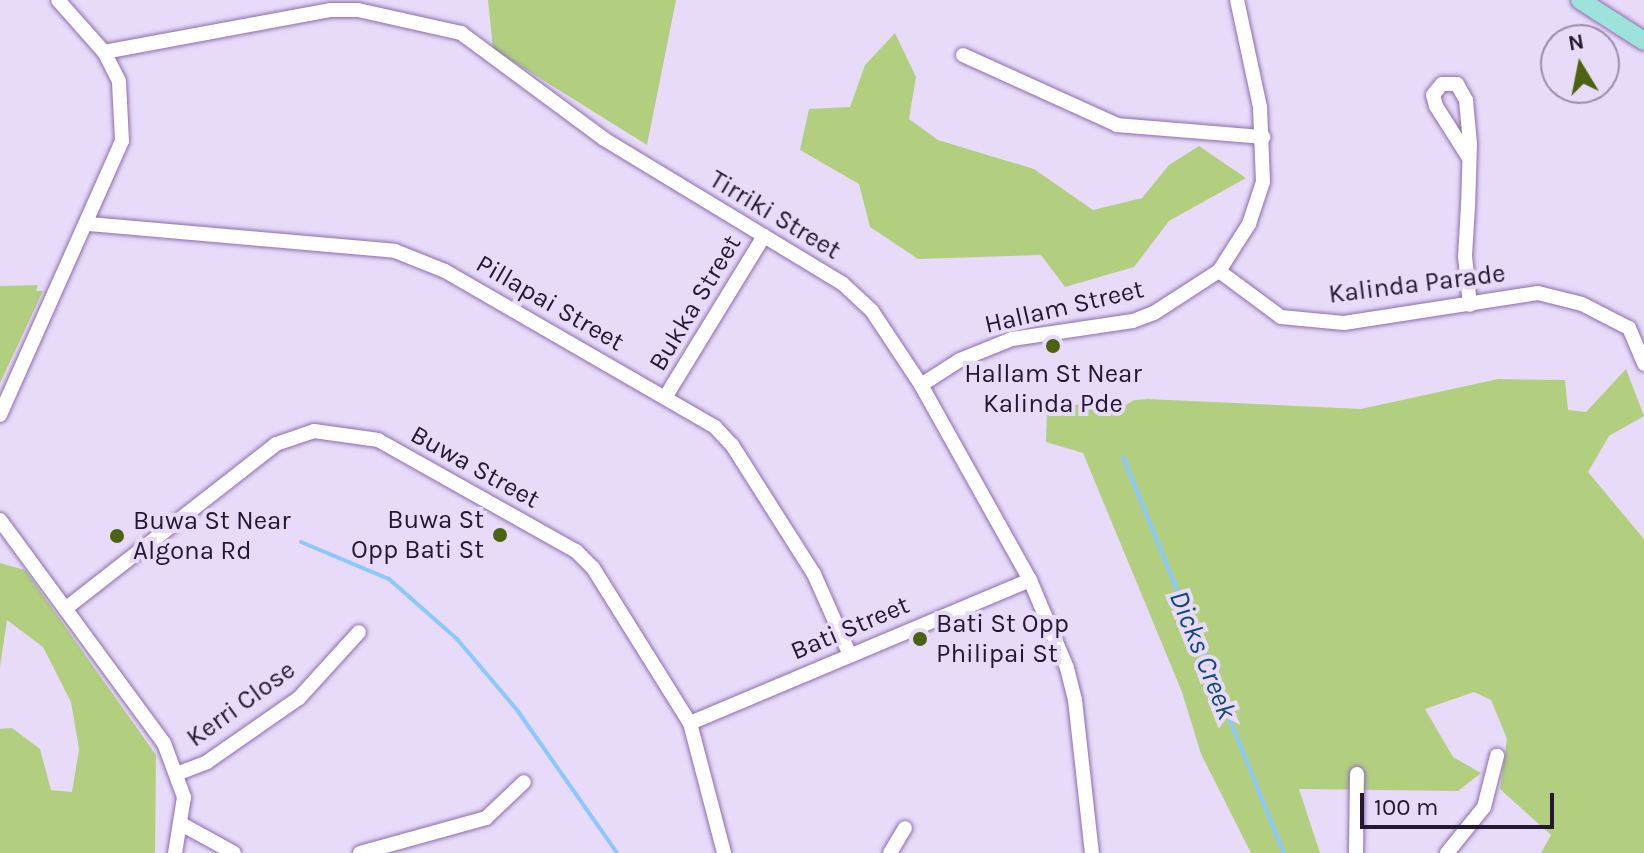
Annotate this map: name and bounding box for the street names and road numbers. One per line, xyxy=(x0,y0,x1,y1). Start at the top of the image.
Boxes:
street label: Tirriki Street xyxy=(704,164,846,266)
street label: Bukka Street xyxy=(642,229,748,377)
street label: Pillapai Street xyxy=(470,248,630,358)
street label: Kalinda Parade xyxy=(1327,258,1507,310)
street label: Hallam Street xyxy=(981,274,1147,340)
street label: Buwa Street xyxy=(405,419,545,515)
street label: Bati Street xyxy=(786,589,914,667)
street label: Kerri Close xyxy=(181,654,301,754)

